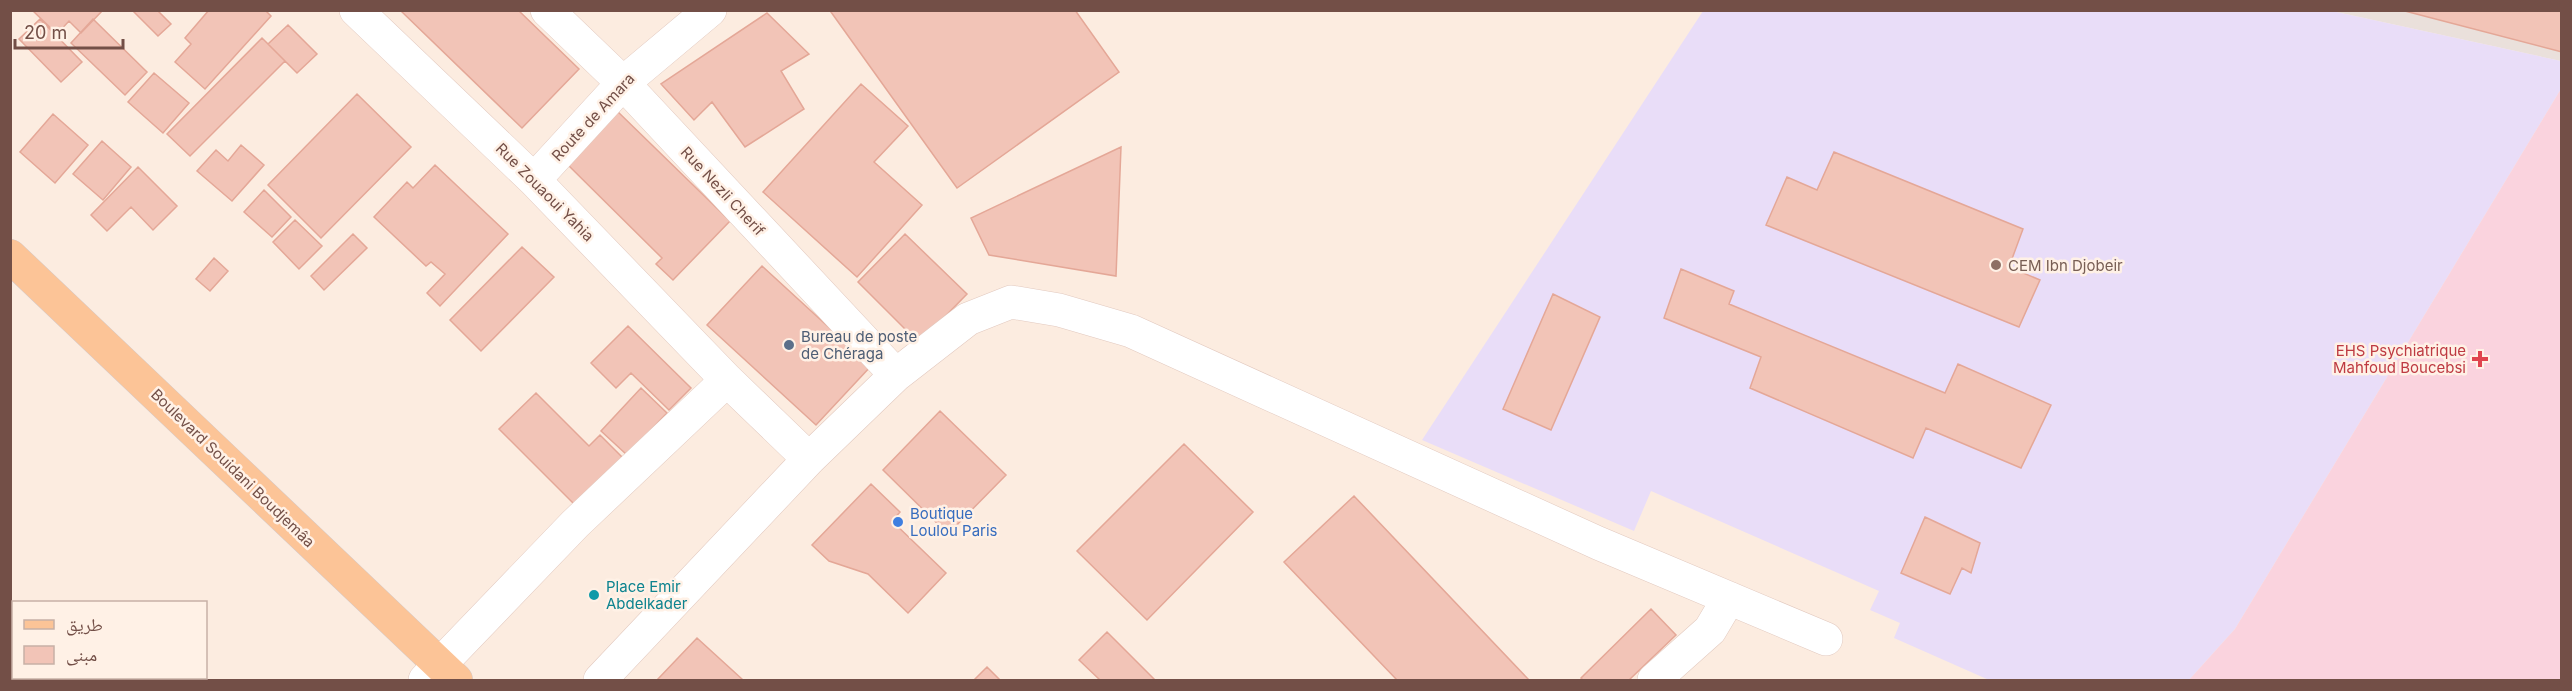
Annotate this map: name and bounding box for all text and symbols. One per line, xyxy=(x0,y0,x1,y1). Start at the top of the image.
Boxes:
scale bar xyxy=(15,12,123,50)
text: 20 m xyxy=(24,22,67,43)
street label: Route de Amara xyxy=(547,69,639,165)
street label: Rue Zouaoui Yahia xyxy=(492,139,598,245)
street label: Rue Nezli Cherif xyxy=(677,143,769,240)
place label: CEM Ibn Djobeir xyxy=(2008,256,2123,275)
marker: CEM Ibn Djobeir xyxy=(1989,258,2003,272)
place label: Bureau de poste de Chéraga xyxy=(801,327,917,363)
marker: Bureau de poste de Chéraga xyxy=(782,338,796,352)
place label: EHS Psychiatrique Mahfoud Boucebsi xyxy=(2333,341,2466,377)
marker: EHS Psychiatrique Mahfoud Boucebsi xyxy=(2471,350,2489,368)
street label: Boulevard Souidani Boudjemâa xyxy=(147,385,319,551)
place label: Boutique Loulou Paris xyxy=(910,504,998,540)
marker: Boutique Loulou Paris xyxy=(891,515,905,529)
place label: Place Emir Abdelkader xyxy=(606,577,688,613)
marker: Place Emir Abdelkader xyxy=(587,588,601,602)
legend xyxy=(12,601,207,679)
text: طريق xyxy=(66,614,103,636)
text: مبنى xyxy=(66,644,97,666)

